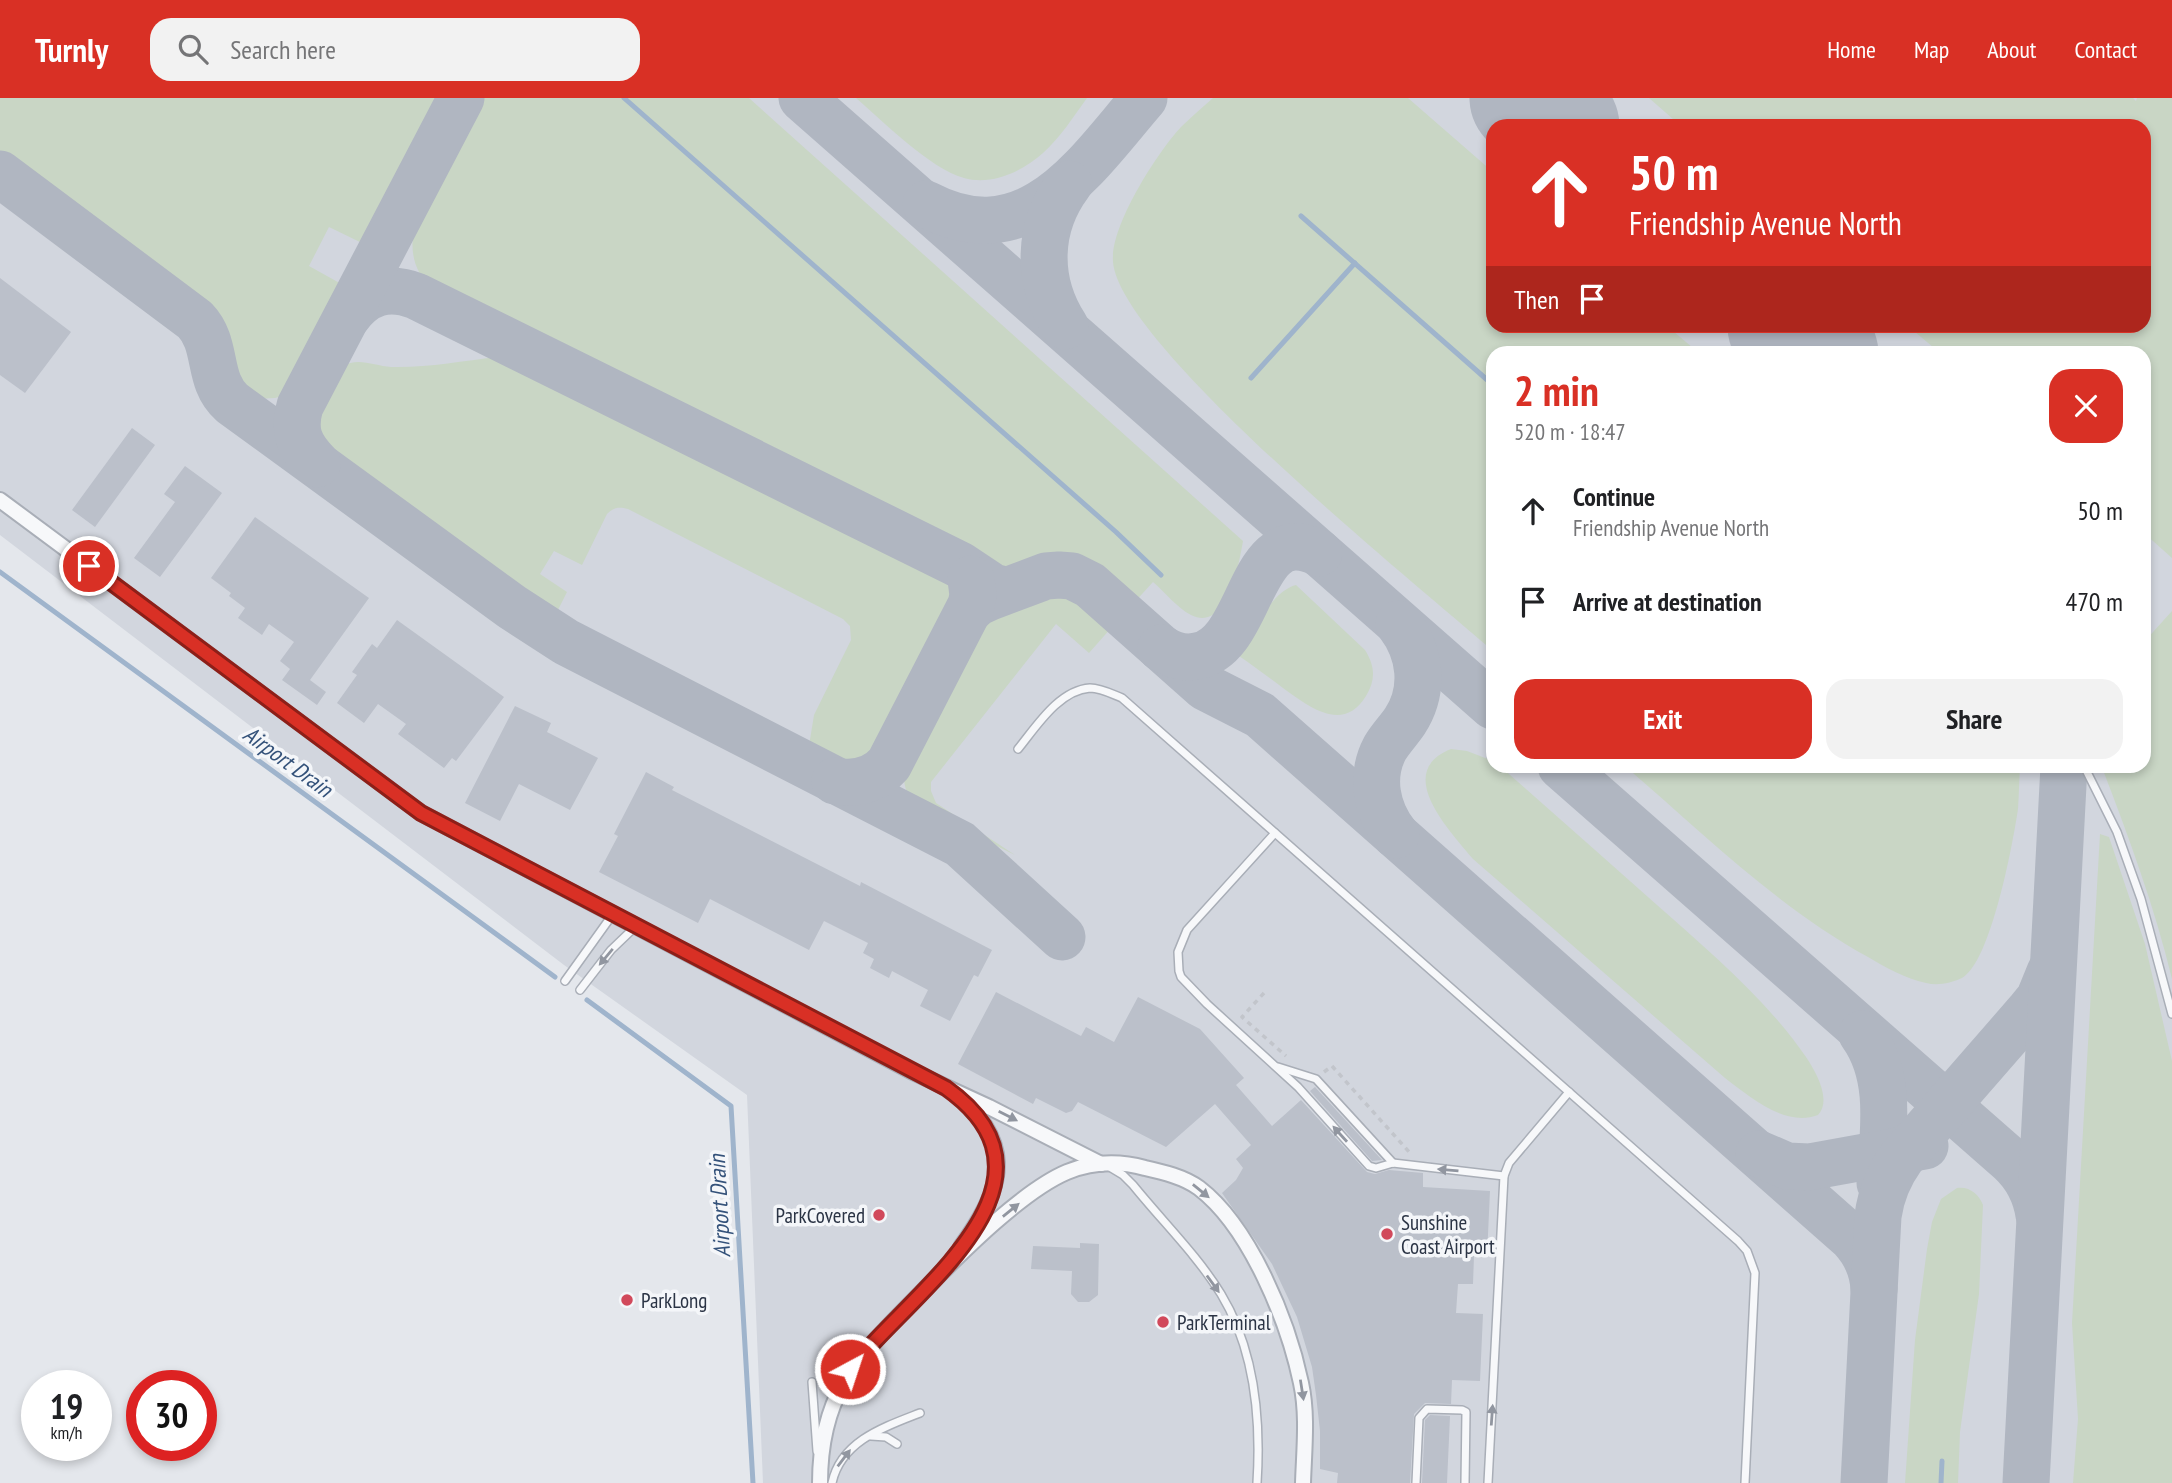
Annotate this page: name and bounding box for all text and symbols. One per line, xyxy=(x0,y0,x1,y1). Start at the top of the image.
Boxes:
search box xyxy=(150,18,640,81)
text: Turnly xyxy=(35,28,108,71)
icon: search xyxy=(174,30,212,68)
text: Search here xyxy=(230,33,336,66)
text: Home xyxy=(1827,34,1876,65)
text: Map xyxy=(1914,34,1949,65)
text: About xyxy=(1987,34,2036,65)
text: Contact xyxy=(2074,34,2137,65)
text: 50 m xyxy=(1629,140,1718,204)
icon: ahead xyxy=(1514,147,1605,238)
text: Friendship Avenue North xyxy=(1629,202,1902,244)
icon: arrive xyxy=(1573,280,1611,318)
text: Then xyxy=(1514,283,1559,316)
text: 2 min xyxy=(1514,363,1599,418)
button: close xyxy=(2049,369,2123,443)
text: 520 m · 18:47 xyxy=(1514,417,1626,446)
text: Continue xyxy=(1573,480,1655,513)
icon: ahead xyxy=(1514,492,1552,530)
text: 50 m xyxy=(2077,494,2123,527)
text: Friendship Avenue North xyxy=(1573,513,1769,542)
pin xyxy=(59,536,119,596)
icon: arrive xyxy=(70,547,108,585)
icon: arrive xyxy=(1514,583,1552,621)
text: Arrive at destination xyxy=(1573,585,1762,618)
text: 470 m xyxy=(2065,585,2123,618)
button: Exit xyxy=(1514,679,1812,759)
button: Share xyxy=(1826,679,2123,759)
water label: Airport Drain xyxy=(238,719,340,804)
one-way arrow xyxy=(599,947,614,965)
one-way arrow xyxy=(998,1111,1018,1122)
one-way arrow xyxy=(1332,1125,1348,1143)
water label: Airport Drain xyxy=(702,1152,736,1258)
one-way arrow xyxy=(1437,1164,1459,1175)
one-way arrow xyxy=(1192,1183,1209,1198)
place label: ParkCovered xyxy=(776,1202,865,1229)
one-way arrow xyxy=(1001,1203,1019,1218)
marker: ParkCovered xyxy=(871,1207,887,1223)
place label: Sunshine Coast Airport xyxy=(1401,1209,1495,1260)
marker: Sunshine Coast Airport xyxy=(1379,1226,1395,1242)
one-way arrow xyxy=(1206,1275,1220,1293)
place label: ParkLong xyxy=(641,1287,707,1314)
marker: ParkLong xyxy=(619,1292,635,1308)
place label: ParkTerminal xyxy=(1177,1309,1271,1336)
marker: ParkTerminal xyxy=(1155,1314,1171,1330)
position arrow xyxy=(813,1332,887,1406)
speed limit sign: 30 xyxy=(126,1370,217,1461)
one-way arrow xyxy=(1297,1379,1308,1401)
text: 19 xyxy=(50,1383,83,1429)
one-way arrow xyxy=(1487,1404,1498,1426)
text: km/h xyxy=(51,1421,82,1444)
one-way arrow xyxy=(837,1449,851,1467)

